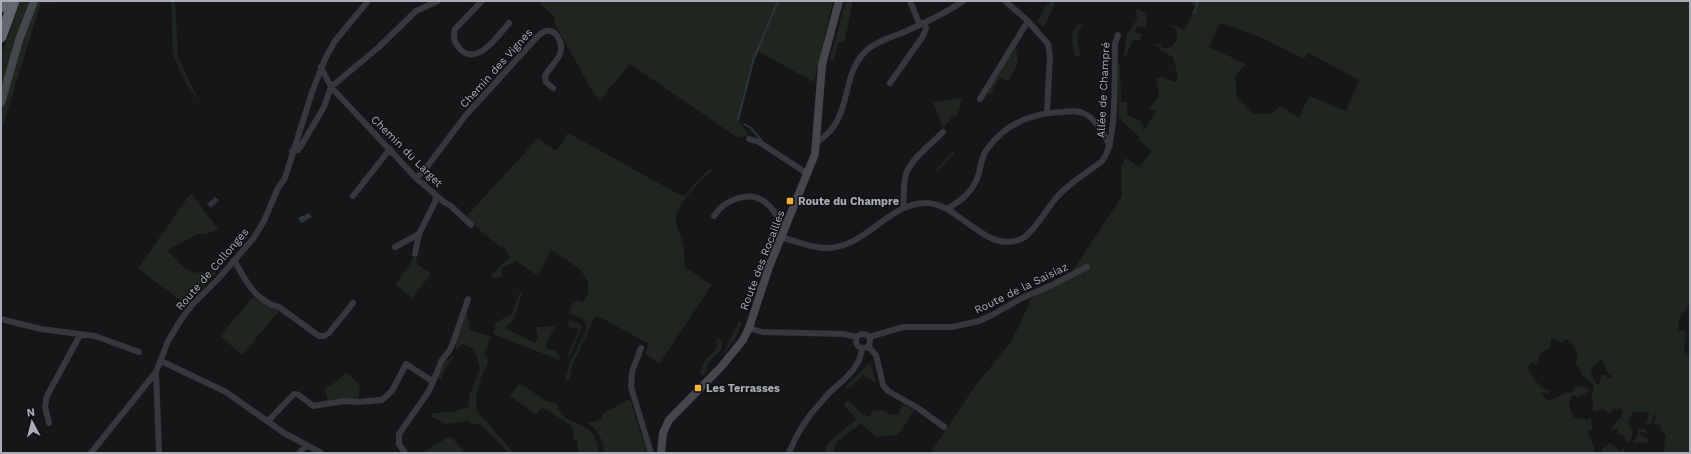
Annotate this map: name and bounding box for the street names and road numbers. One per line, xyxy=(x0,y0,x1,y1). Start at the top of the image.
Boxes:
street label: Chemin des Vignes xyxy=(457,26,535,111)
street label: Allée de Champré xyxy=(1094,42,1113,138)
street label: Chemin du Larget xyxy=(368,113,445,190)
street label: Route des Rocailles xyxy=(737,208,788,312)
street label: Route de Collonges xyxy=(173,225,252,313)
street label: Route de la Saisiaz xyxy=(972,260,1070,317)

